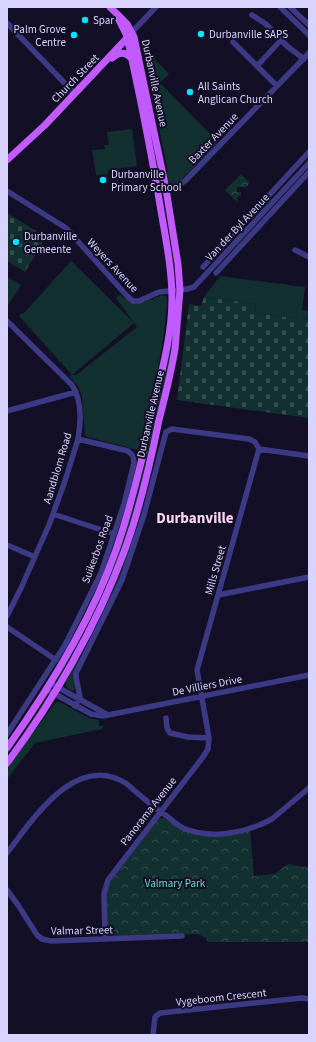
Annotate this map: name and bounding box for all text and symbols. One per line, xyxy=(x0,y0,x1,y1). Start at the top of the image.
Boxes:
place label: Spar xyxy=(93,13,114,28)
marker: Spar xyxy=(80,15,90,25)
place label: Palm Grove Centre xyxy=(14,22,67,50)
place label: Durbanville SAPS xyxy=(209,27,288,42)
marker: Durbanville SAPS xyxy=(196,29,206,39)
marker: Palm Grove Centre xyxy=(69,30,79,40)
street label: Durbanville Avenue xyxy=(138,38,171,129)
street label: Church Street xyxy=(48,50,103,106)
place label: All Saints Anglican Church xyxy=(198,79,273,107)
marker: All Saints Anglican Church xyxy=(185,87,195,97)
street label: Baxter Avenue xyxy=(185,109,242,167)
place label: Durbanville Primary School xyxy=(111,167,182,195)
marker: Durbanville Primary School xyxy=(98,175,108,185)
street label: Van der Byl Avenue xyxy=(202,190,273,264)
place label: Durbanville Gemeente xyxy=(24,229,78,257)
street label: Weyers Avenue xyxy=(84,235,142,296)
marker: Durbanville Gemeente xyxy=(11,237,21,247)
street label: Durbanville Avenue xyxy=(133,369,168,459)
street label: Aandblom Road xyxy=(40,431,75,506)
district label: Durbanville xyxy=(156,508,234,529)
street label: Suikerbos Road xyxy=(78,513,117,585)
street label: Mills Street xyxy=(201,543,230,597)
street label: De Villiers Drive xyxy=(171,671,244,700)
street label: Panorama Avenue xyxy=(117,774,180,849)
park label: Valmary Park xyxy=(145,876,206,891)
street label: Valmar Street xyxy=(51,922,113,939)
street label: Vygeboom Crescent xyxy=(175,985,267,1010)

